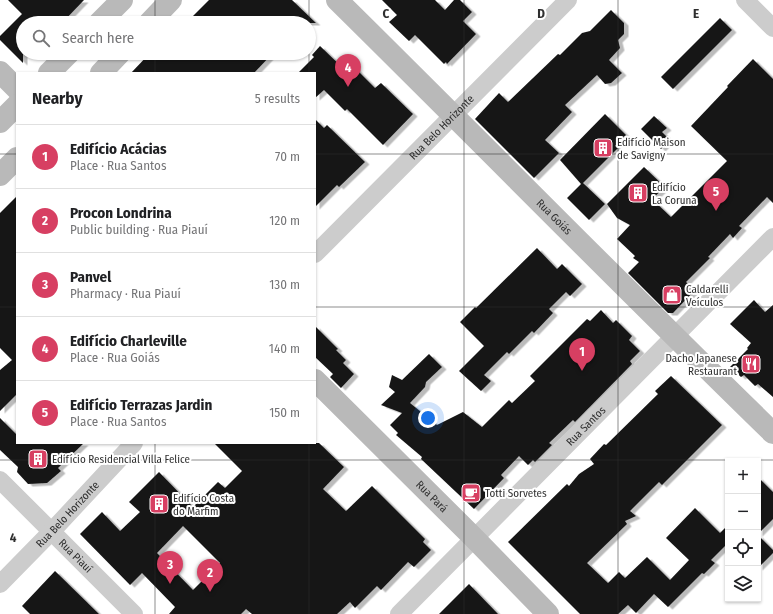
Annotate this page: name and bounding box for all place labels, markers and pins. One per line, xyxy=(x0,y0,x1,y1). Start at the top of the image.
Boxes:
pin: 4 xyxy=(335,54,361,87)
place label: Edifício Maison de Savigny xyxy=(617,136,686,162)
building icon: Edifício Maison de Savigny xyxy=(592,137,614,159)
pin: 5 xyxy=(703,178,729,211)
place label: Edifício La Coruna xyxy=(652,181,697,207)
building icon: Edifício La Coruna xyxy=(627,182,649,204)
place label: Caldarelli Veículos xyxy=(686,283,729,309)
shop icon: Caldarelli Veículos xyxy=(661,284,683,306)
pin: 1 xyxy=(569,338,595,371)
place label: Dacho Japanese Restaurant xyxy=(666,352,737,378)
restaurant icon: Dacho Japanese Restaurant xyxy=(740,353,762,375)
building icon: Edifício Residencial Villa Felice xyxy=(27,448,49,470)
place label: Edifício Residencial Villa Felice xyxy=(52,453,190,466)
cafe icon: Totti Sorvetes xyxy=(460,482,482,504)
place label: Totti Sorvetes xyxy=(485,487,547,500)
place label: Edifício Costa do Marfim xyxy=(173,492,234,518)
building icon: Edifício Costa do Marfim xyxy=(148,493,170,515)
pin: 3 xyxy=(157,551,183,584)
pin: 2 xyxy=(197,559,223,592)

